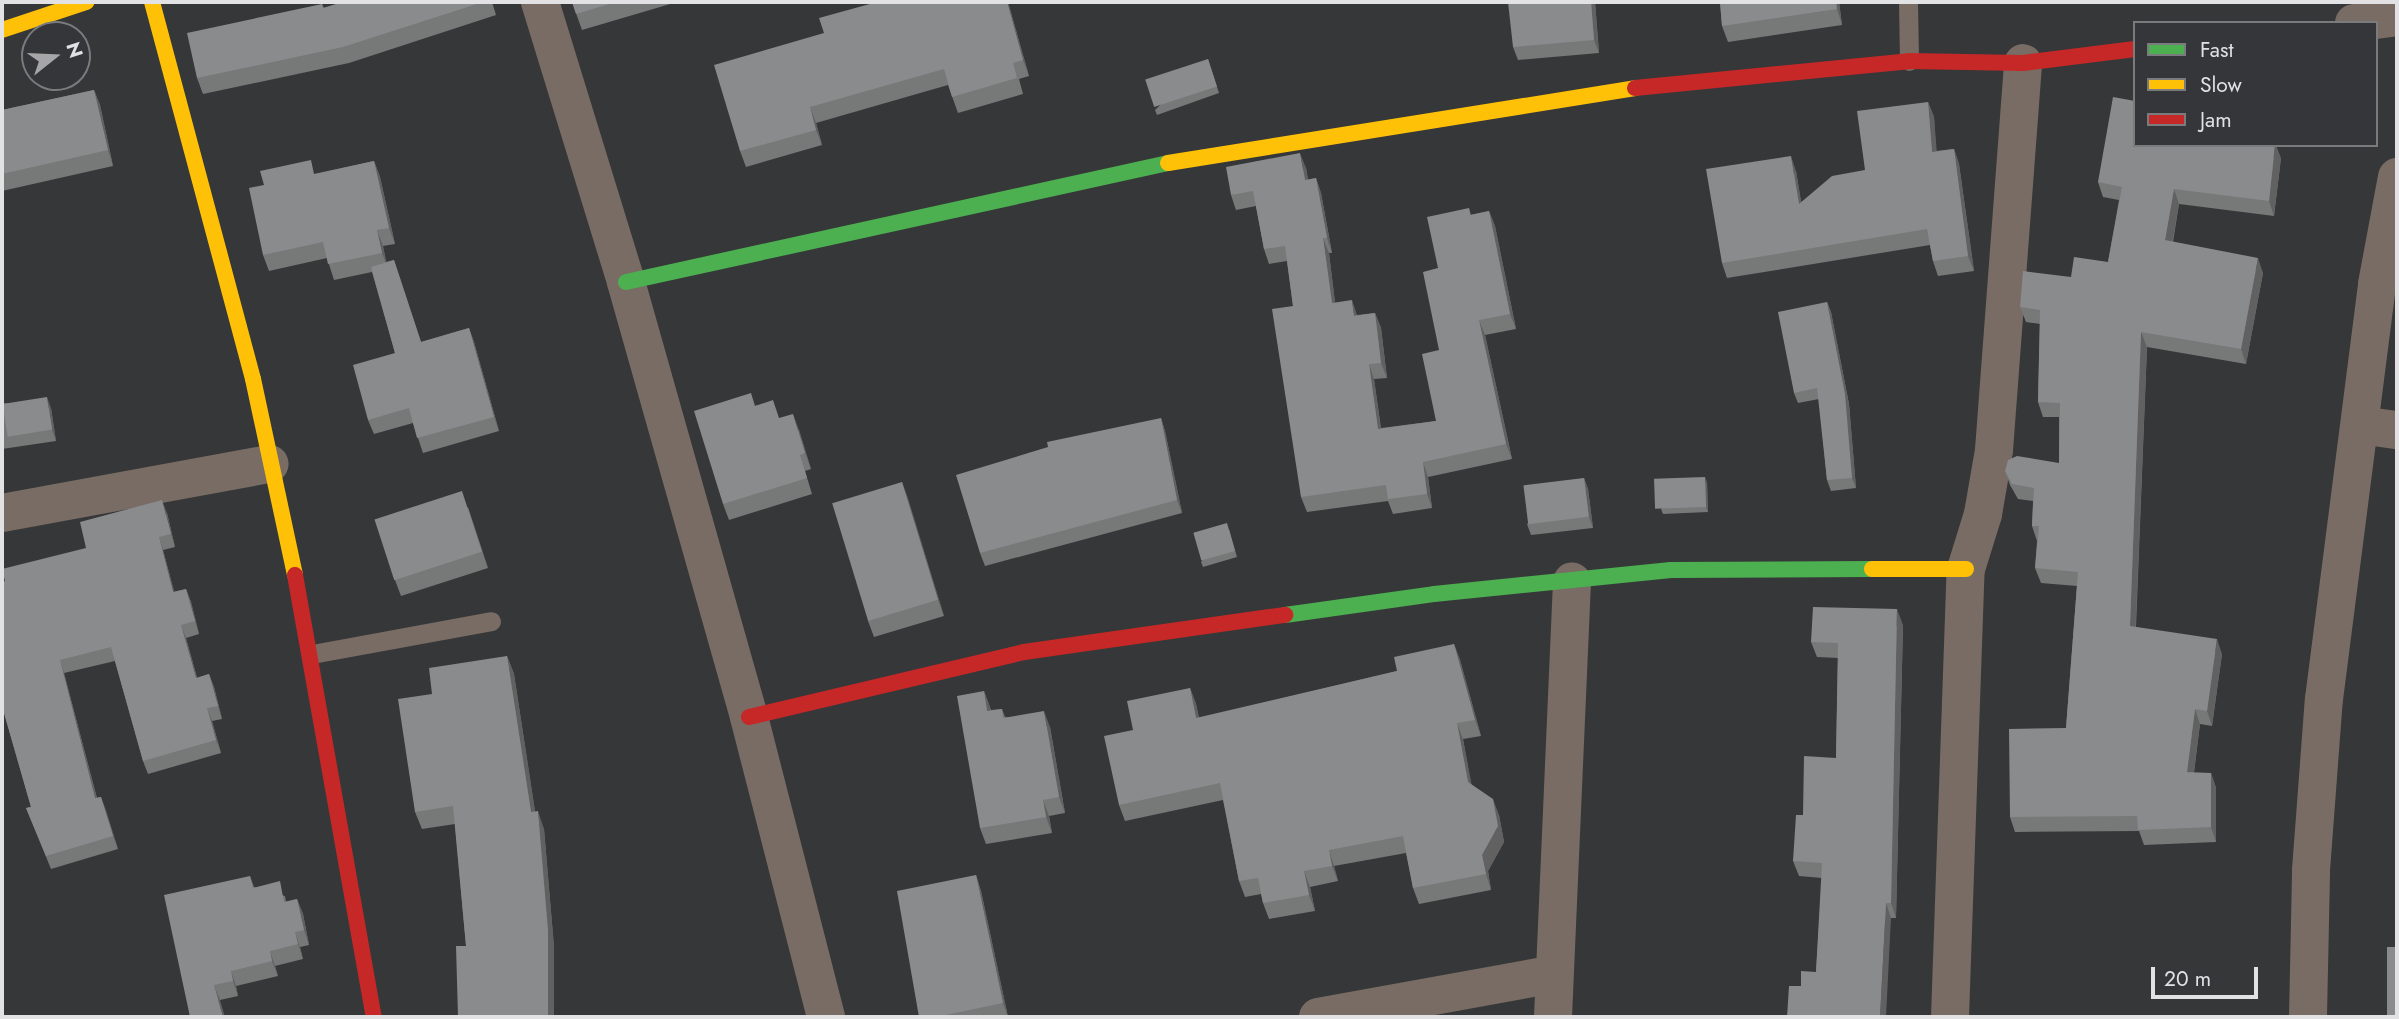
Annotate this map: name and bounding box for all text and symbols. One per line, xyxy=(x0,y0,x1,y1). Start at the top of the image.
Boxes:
north arrow xyxy=(21,21,91,91)
legend xyxy=(2133,21,2378,147)
text: Fast xyxy=(2200,35,2233,65)
text: N xyxy=(59,39,90,61)
text: Slow xyxy=(2200,70,2242,100)
text: Jam xyxy=(2200,105,2232,135)
scale bar xyxy=(2154,953,2261,997)
text: 20 m xyxy=(2164,964,2211,994)

